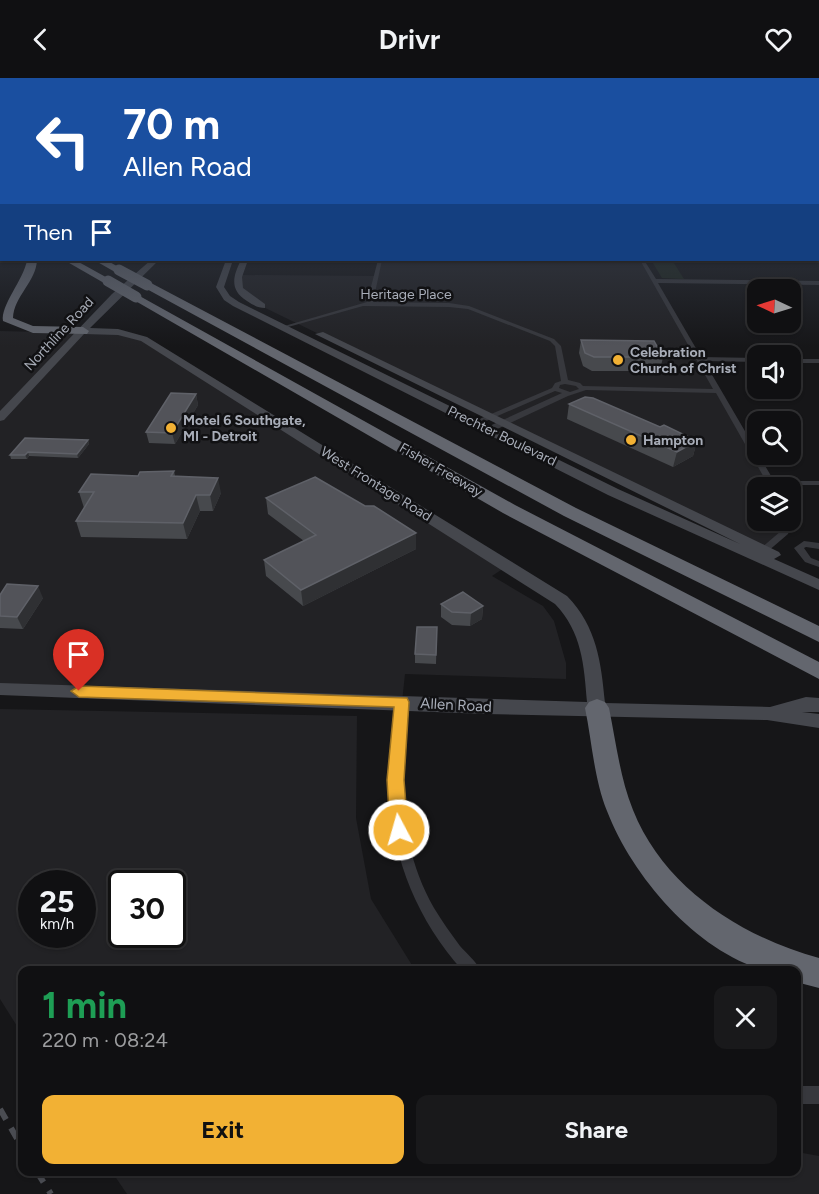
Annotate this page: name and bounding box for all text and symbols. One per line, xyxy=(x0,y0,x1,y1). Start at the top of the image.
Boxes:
icon: back xyxy=(24,23,57,56)
text: Drivr xyxy=(379,23,440,56)
icon: heart xyxy=(762,23,795,56)
text: 70 m xyxy=(123,99,220,150)
icon: left xyxy=(24,102,102,180)
text: Allen Road xyxy=(123,150,252,183)
icon: arrive xyxy=(85,216,118,249)
text: Then xyxy=(24,219,73,246)
north arrow xyxy=(747,279,801,333)
map controls xyxy=(747,279,801,531)
street label: Heritage Place xyxy=(360,286,452,303)
street label: Northline Road xyxy=(21,294,97,374)
place label: Celebration Church of Christ xyxy=(630,344,737,377)
button: sound xyxy=(747,345,801,399)
marker: Celebration Church of Christ xyxy=(611,353,625,367)
street label: Prechter Boulevard xyxy=(445,402,559,470)
button: search xyxy=(747,411,801,465)
place label: Motel 6 Southgate, MI - Detroit xyxy=(183,412,306,445)
marker: Motel 6 Southgate, MI - Detroit xyxy=(164,421,178,435)
place label: Hampton xyxy=(643,432,703,449)
marker: Hampton xyxy=(624,433,638,447)
street label: Fisher Freeway xyxy=(396,439,486,501)
street label: West Frontage Road xyxy=(317,443,435,525)
button: layers xyxy=(747,477,801,531)
pin xyxy=(53,629,104,691)
icon: arrive xyxy=(62,638,95,671)
street label: Allen Road xyxy=(420,694,492,716)
position arrow xyxy=(367,798,431,862)
speed limit sign: 30 xyxy=(108,870,186,948)
text: 25 xyxy=(40,883,74,920)
text: km/h xyxy=(40,915,74,933)
text: 1 min xyxy=(42,984,127,1027)
button: close xyxy=(714,986,777,1049)
text: 220 m · 08:24 xyxy=(42,1028,168,1052)
button: Exit xyxy=(42,1095,404,1164)
button: Share xyxy=(416,1095,777,1164)

